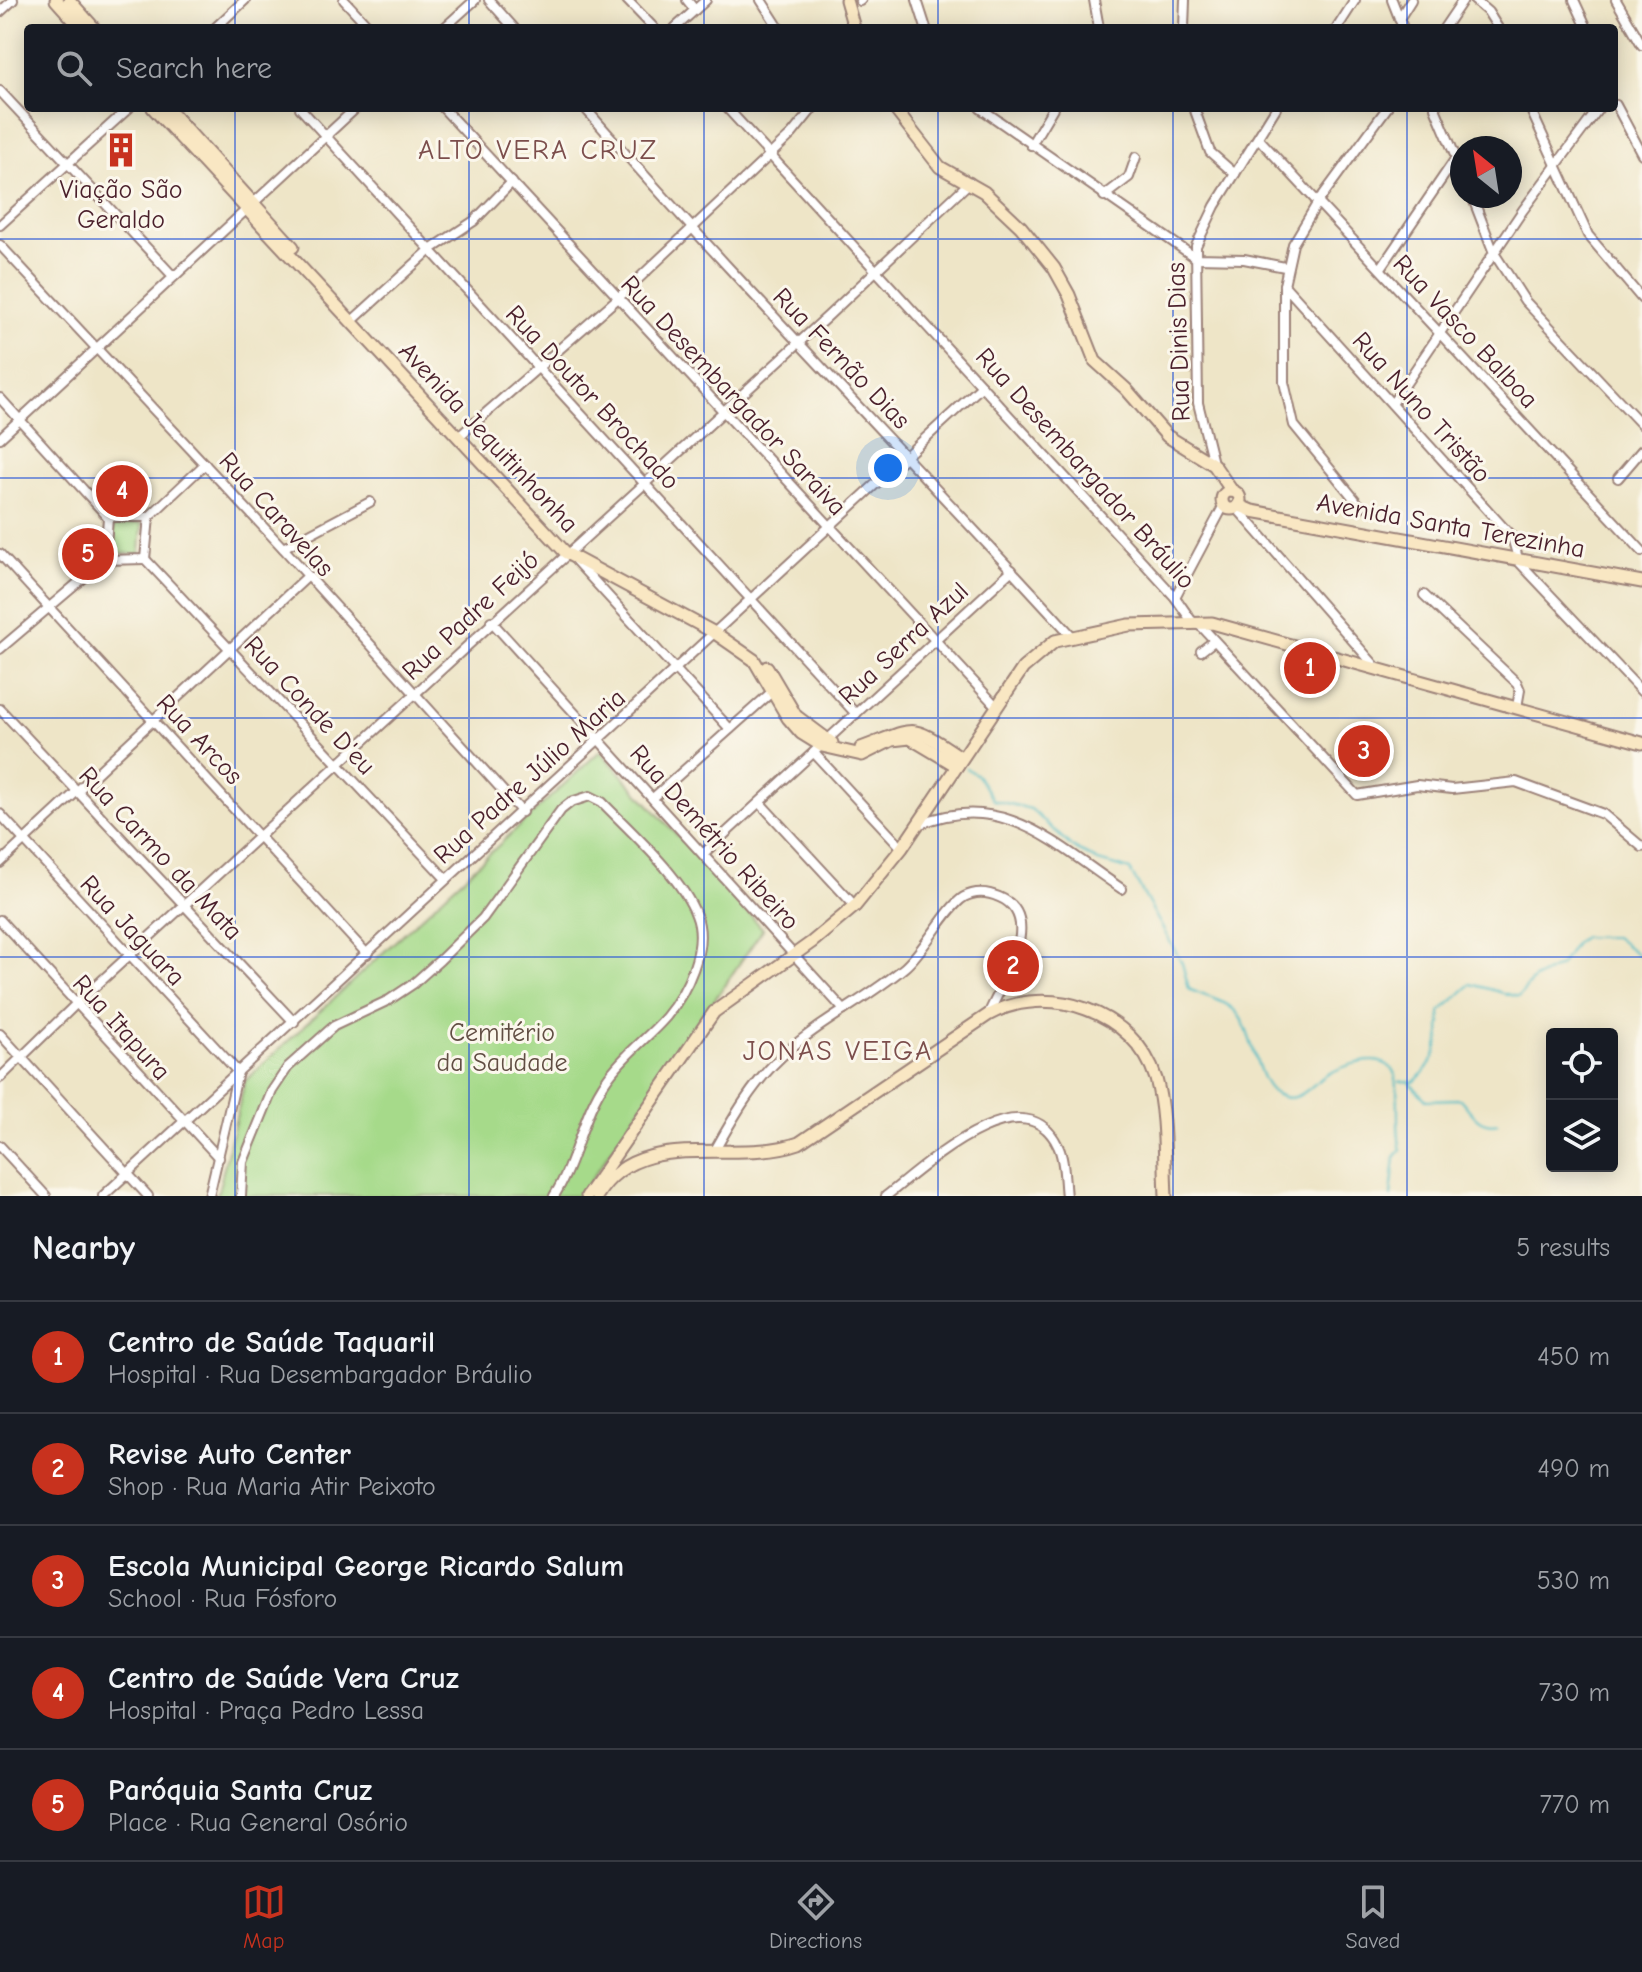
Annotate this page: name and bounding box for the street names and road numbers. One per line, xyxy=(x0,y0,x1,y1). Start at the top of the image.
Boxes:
street label: Rua Vasco Balboa xyxy=(1387,249,1544,415)
street label: Rua Dinis Dias xyxy=(1161,262,1197,422)
street label: Rua Desembargador Saraiva xyxy=(614,270,852,522)
street label: Rua Fernão Dias xyxy=(766,282,916,435)
street label: Rua Doutor Brochado xyxy=(499,299,685,496)
street label: Rua Nuno Tristão xyxy=(1346,326,1497,489)
street label: Avenida Jequitinhonha xyxy=(392,336,584,539)
street label: Rua Desembargador Bráulio xyxy=(969,342,1201,595)
street label: Rua Caravelas xyxy=(213,446,340,583)
street label: Avenida Santa Terezinha xyxy=(1314,488,1587,564)
street label: Rua Padre Feijó xyxy=(396,545,545,687)
street label: Rua Serra Azul xyxy=(833,576,975,711)
street label: Rua Conde D'eu xyxy=(238,630,381,781)
street label: Rua Padre Júlio Maria xyxy=(428,683,632,871)
street label: Rua Arcos xyxy=(150,688,249,791)
street label: Rua Demétrio Ribeiro xyxy=(623,739,805,936)
street label: Rua Carmo da Mata xyxy=(72,761,248,946)
street label: Rua Jaguara xyxy=(74,869,191,992)
street label: Rua Itapura xyxy=(66,969,176,1087)

